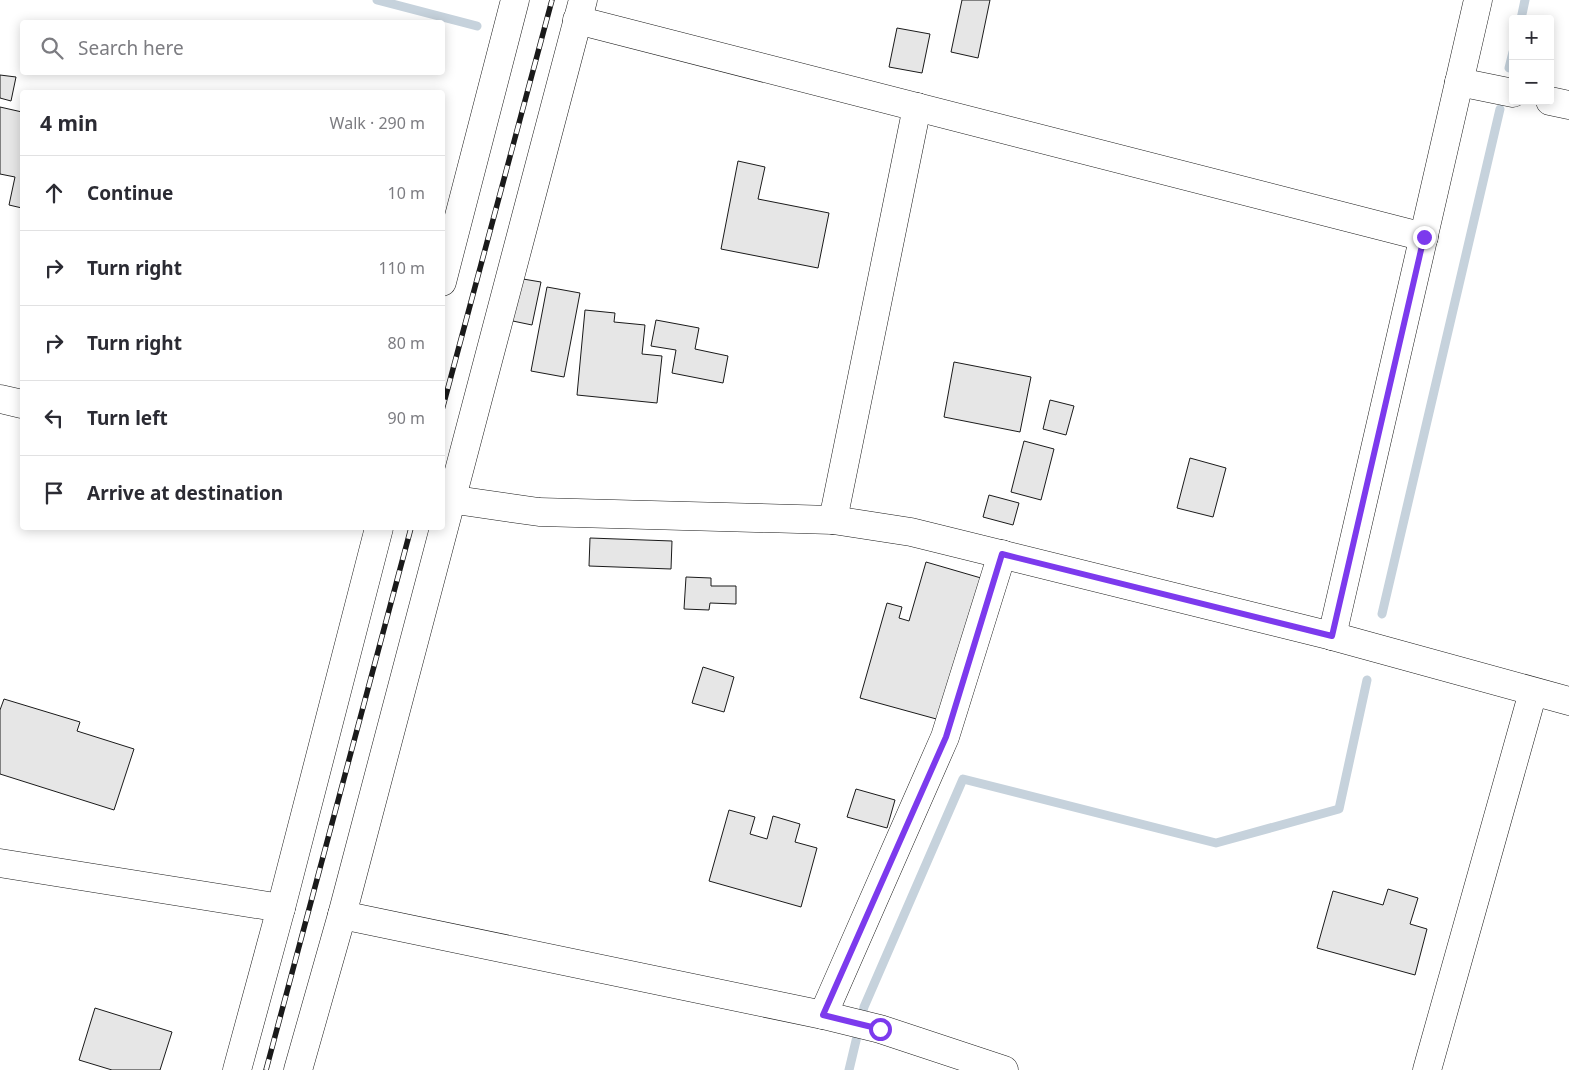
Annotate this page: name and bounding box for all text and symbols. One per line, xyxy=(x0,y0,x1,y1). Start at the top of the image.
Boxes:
map controls xyxy=(1509,15,1554,105)
button: + xyxy=(1509,15,1554,60)
search box xyxy=(20,20,445,75)
icon: search xyxy=(38,34,66,62)
text: Search here xyxy=(78,35,184,61)
button: − xyxy=(1509,60,1554,105)
text: 4 min xyxy=(40,109,98,137)
text: Walk · 290 m xyxy=(330,112,425,134)
icon: ahead xyxy=(40,179,68,207)
text: Continue xyxy=(87,180,173,206)
text: 10 m xyxy=(388,182,425,204)
route end xyxy=(1413,226,1436,249)
icon: right xyxy=(40,254,68,282)
text: Turn right xyxy=(87,255,182,281)
text: 110 m xyxy=(378,257,425,279)
icon: right xyxy=(40,329,68,357)
text: Turn right xyxy=(87,330,182,356)
text: 80 m xyxy=(388,332,425,354)
icon: left xyxy=(40,404,68,432)
text: Turn left xyxy=(87,405,168,431)
text: 90 m xyxy=(388,407,425,429)
icon: arrive xyxy=(40,479,68,507)
text: Arrive at destination xyxy=(87,480,283,506)
route start xyxy=(869,1018,892,1041)

